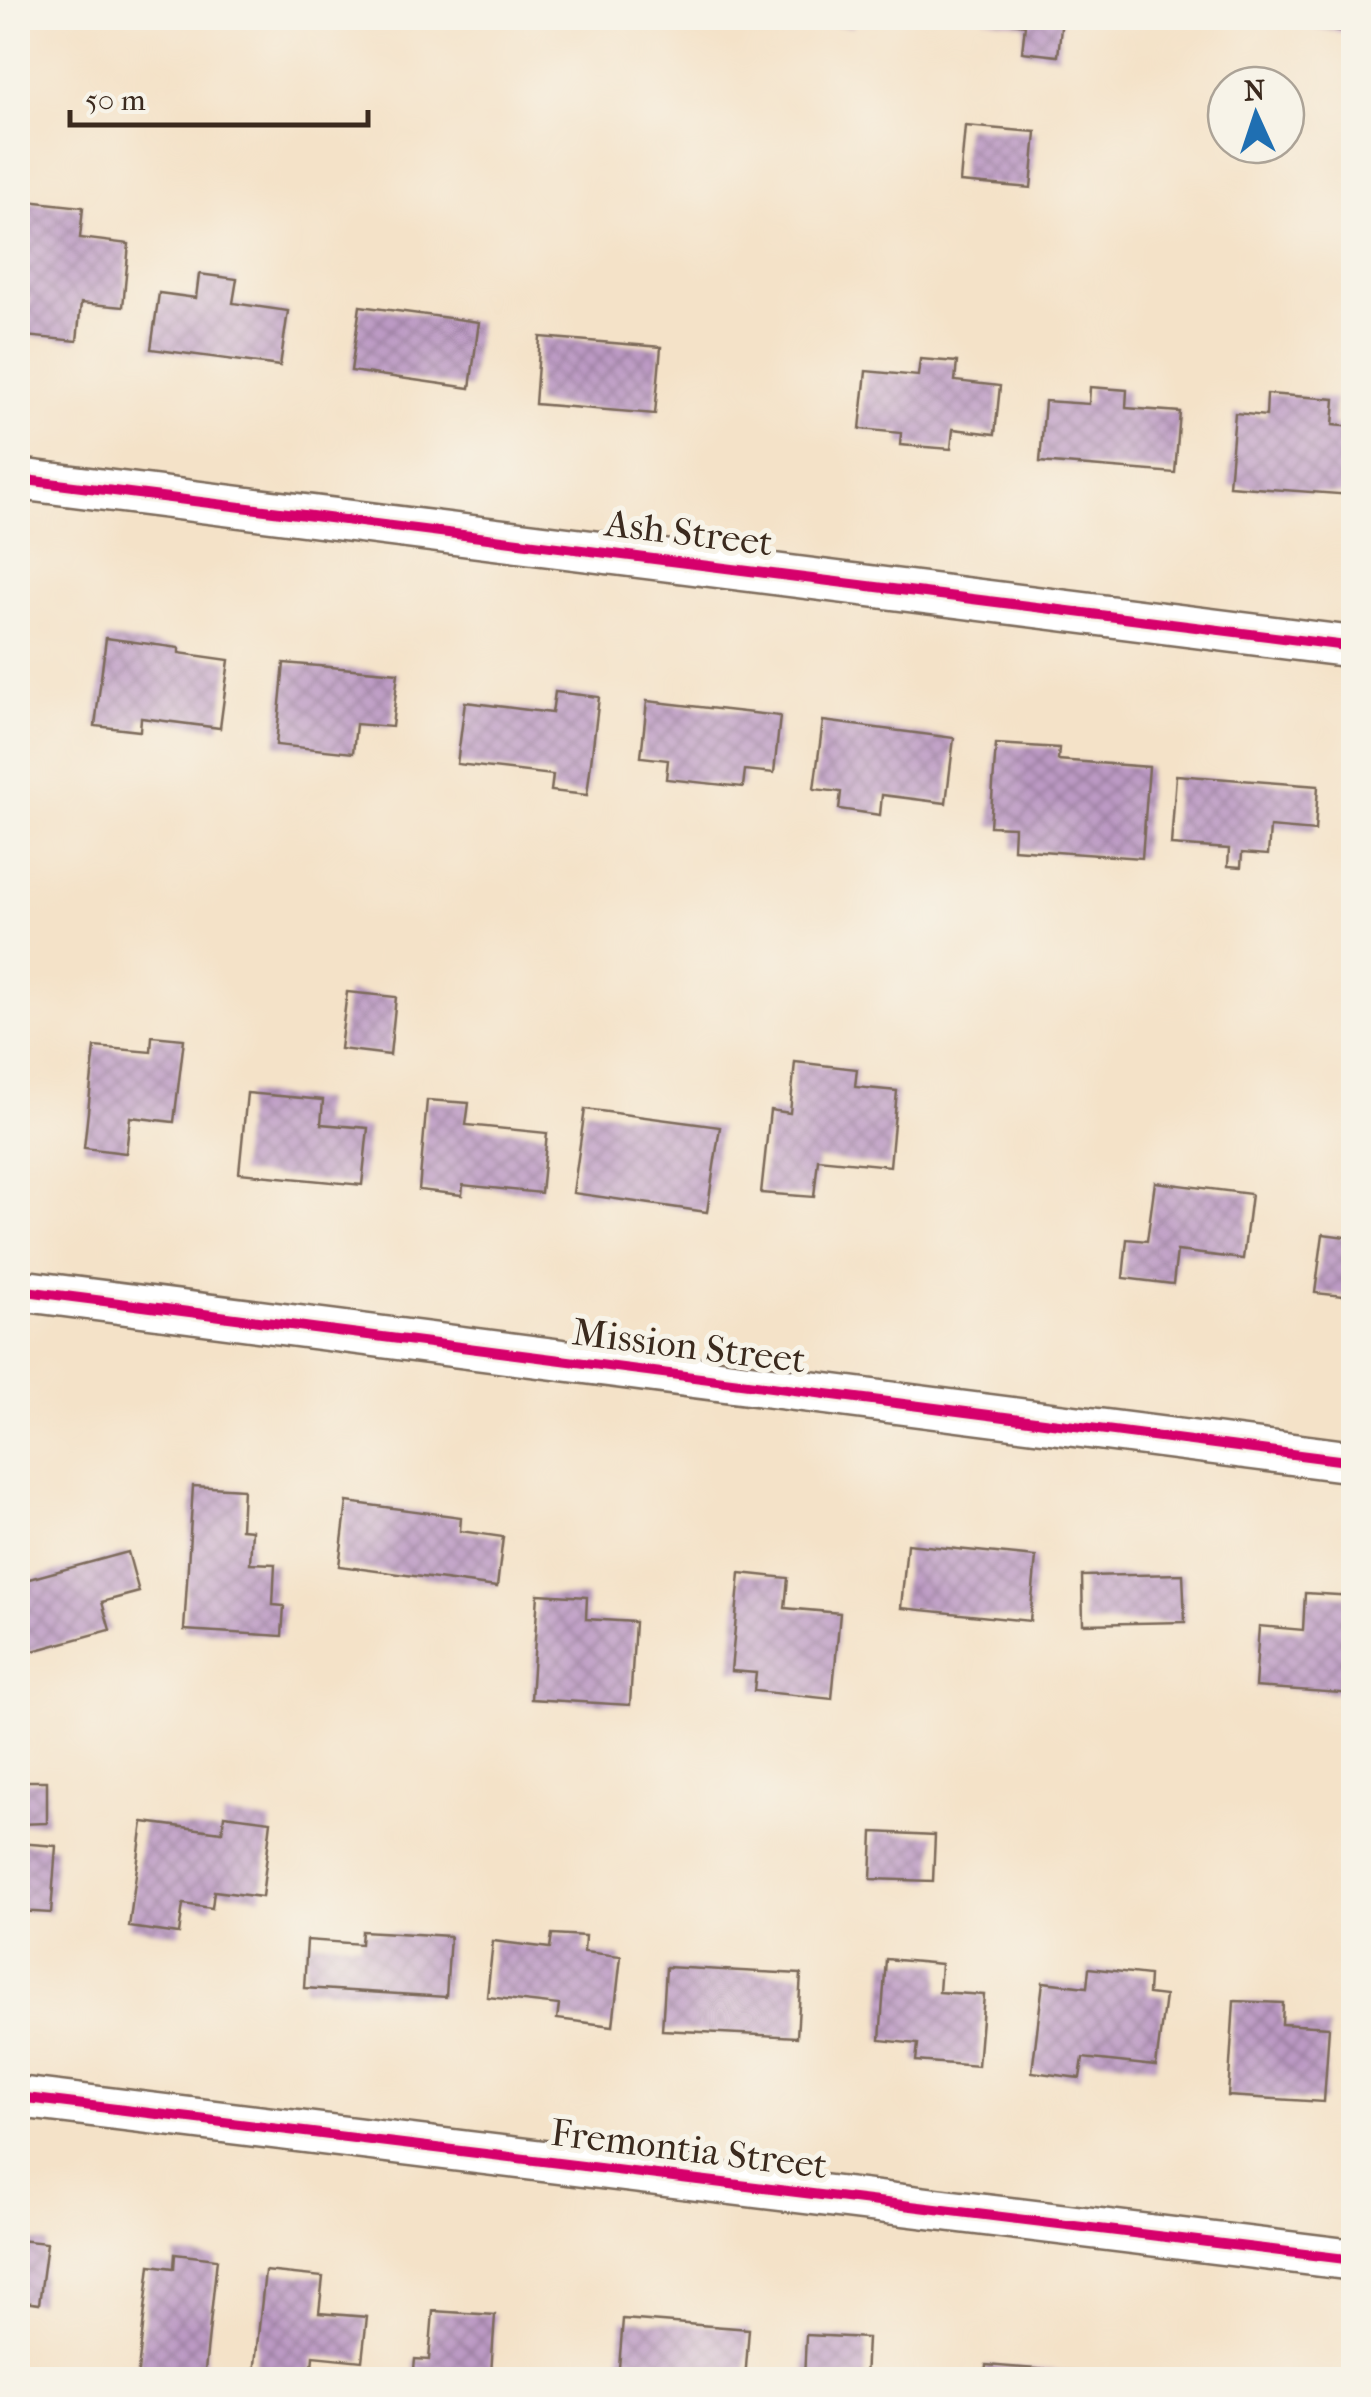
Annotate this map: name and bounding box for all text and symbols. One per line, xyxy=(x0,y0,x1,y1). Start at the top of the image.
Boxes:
scale bar xyxy=(70,65,368,127)
north arrow xyxy=(1206,65,1306,165)
text: N xyxy=(1243,73,1267,108)
text: 50 m xyxy=(85,83,146,118)
street label: Ash Street xyxy=(601,500,776,566)
street label: Mission Street xyxy=(570,1309,809,1383)
street label: Fremontia Street xyxy=(548,2110,830,2188)

